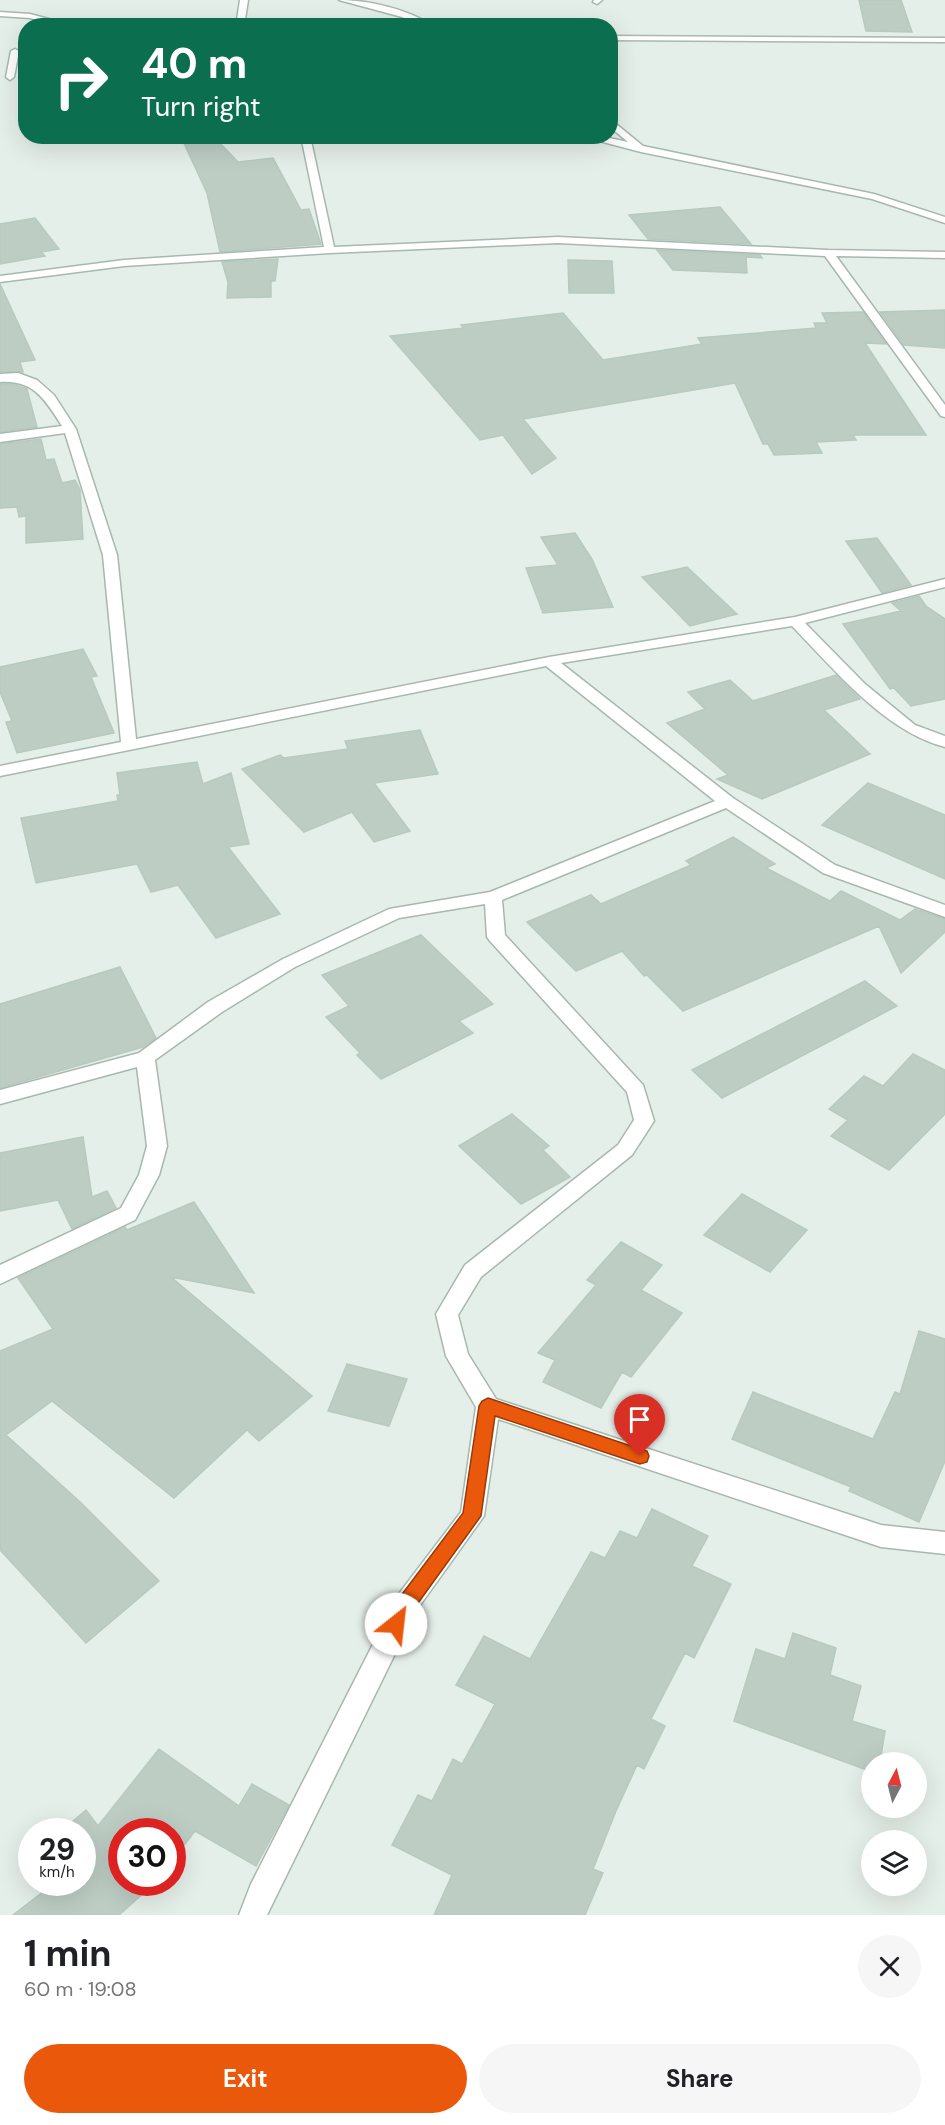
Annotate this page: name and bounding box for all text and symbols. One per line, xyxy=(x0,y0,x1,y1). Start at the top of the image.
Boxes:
text: 40 m xyxy=(141,36,247,91)
icon: right xyxy=(42,42,120,120)
text: Turn right xyxy=(141,89,261,124)
pin xyxy=(614,1394,665,1456)
icon: arrive xyxy=(623,1403,656,1436)
position arrow xyxy=(364,1592,428,1656)
north arrow xyxy=(861,1752,927,1818)
map controls xyxy=(861,1752,927,1896)
speed limit sign: 30 xyxy=(108,1818,186,1896)
text: 29 xyxy=(39,1830,75,1869)
button: layers xyxy=(861,1830,927,1896)
text: km/h xyxy=(39,1862,75,1882)
text: 1 min xyxy=(24,1930,112,1977)
button: close xyxy=(858,1935,921,1998)
text: 60 m · 19:08 xyxy=(24,1976,137,2002)
button: Exit xyxy=(24,2044,467,2113)
button: Share xyxy=(479,2044,921,2113)

